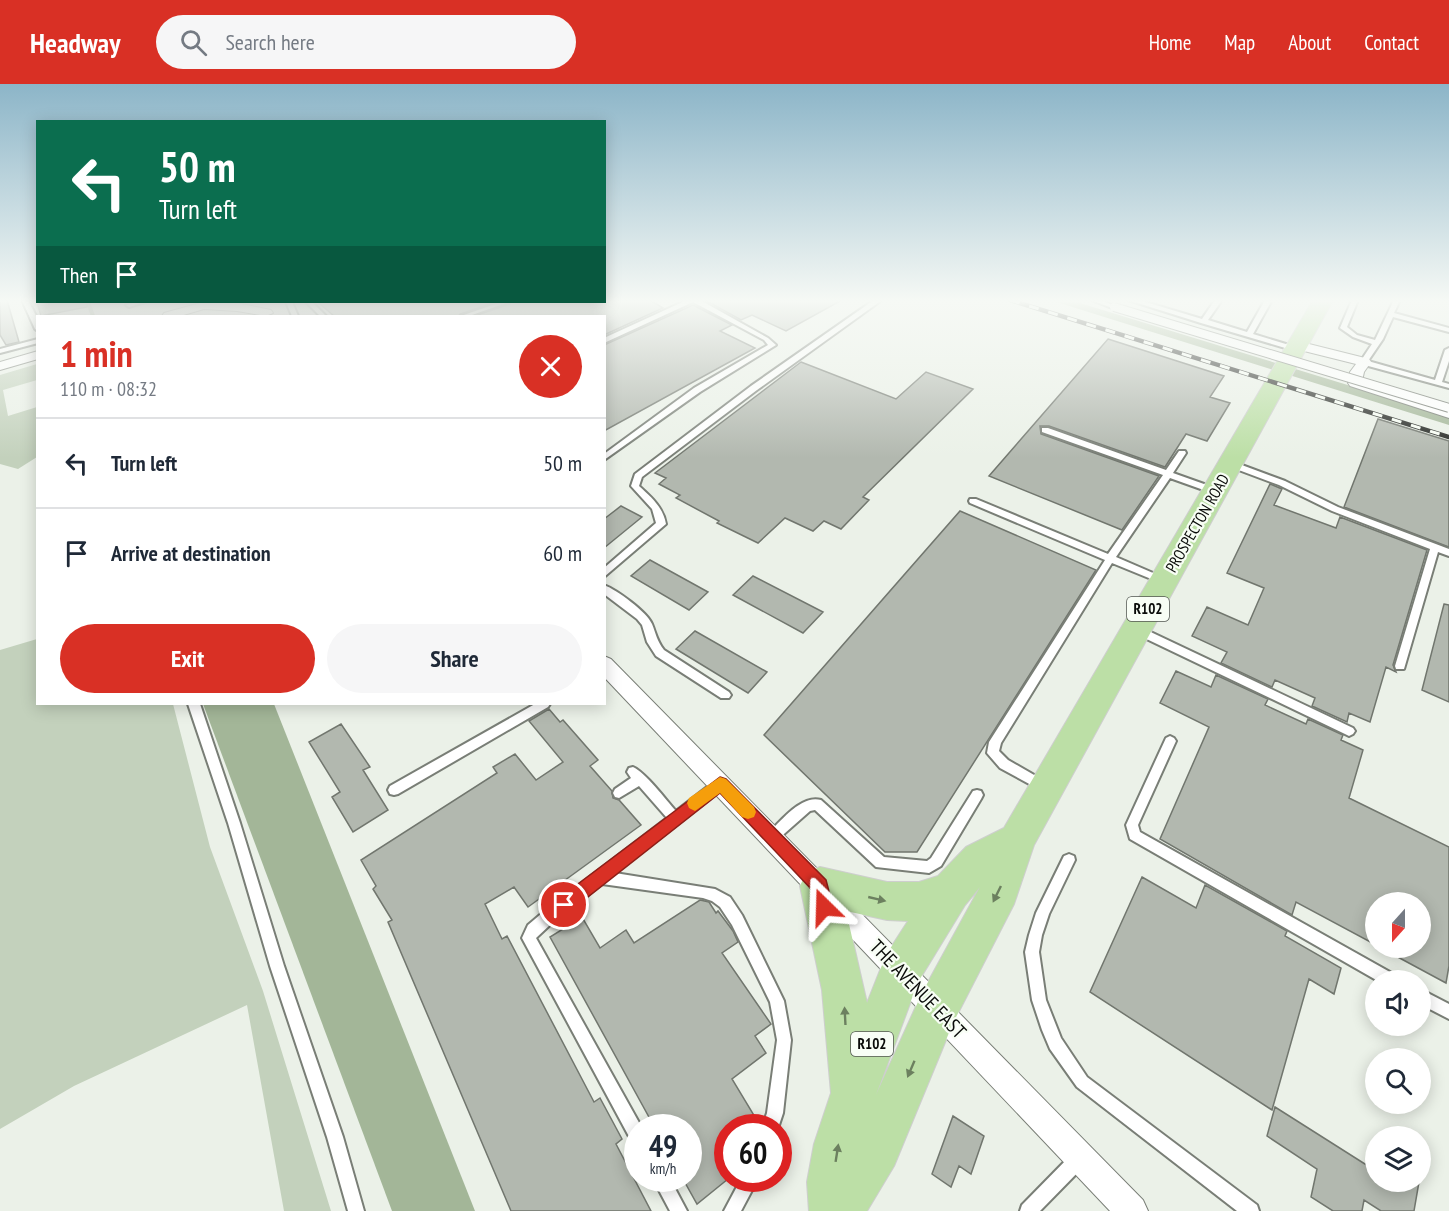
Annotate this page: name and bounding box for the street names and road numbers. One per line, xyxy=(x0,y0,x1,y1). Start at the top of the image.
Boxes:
street label: PROSPECTON ROAD xyxy=(1161,470,1233,576)
road number: R102 xyxy=(1127,597,1169,621)
street label: THE AVENUE EAST xyxy=(864,934,972,1044)
road number: R102 xyxy=(851,1032,893,1056)

